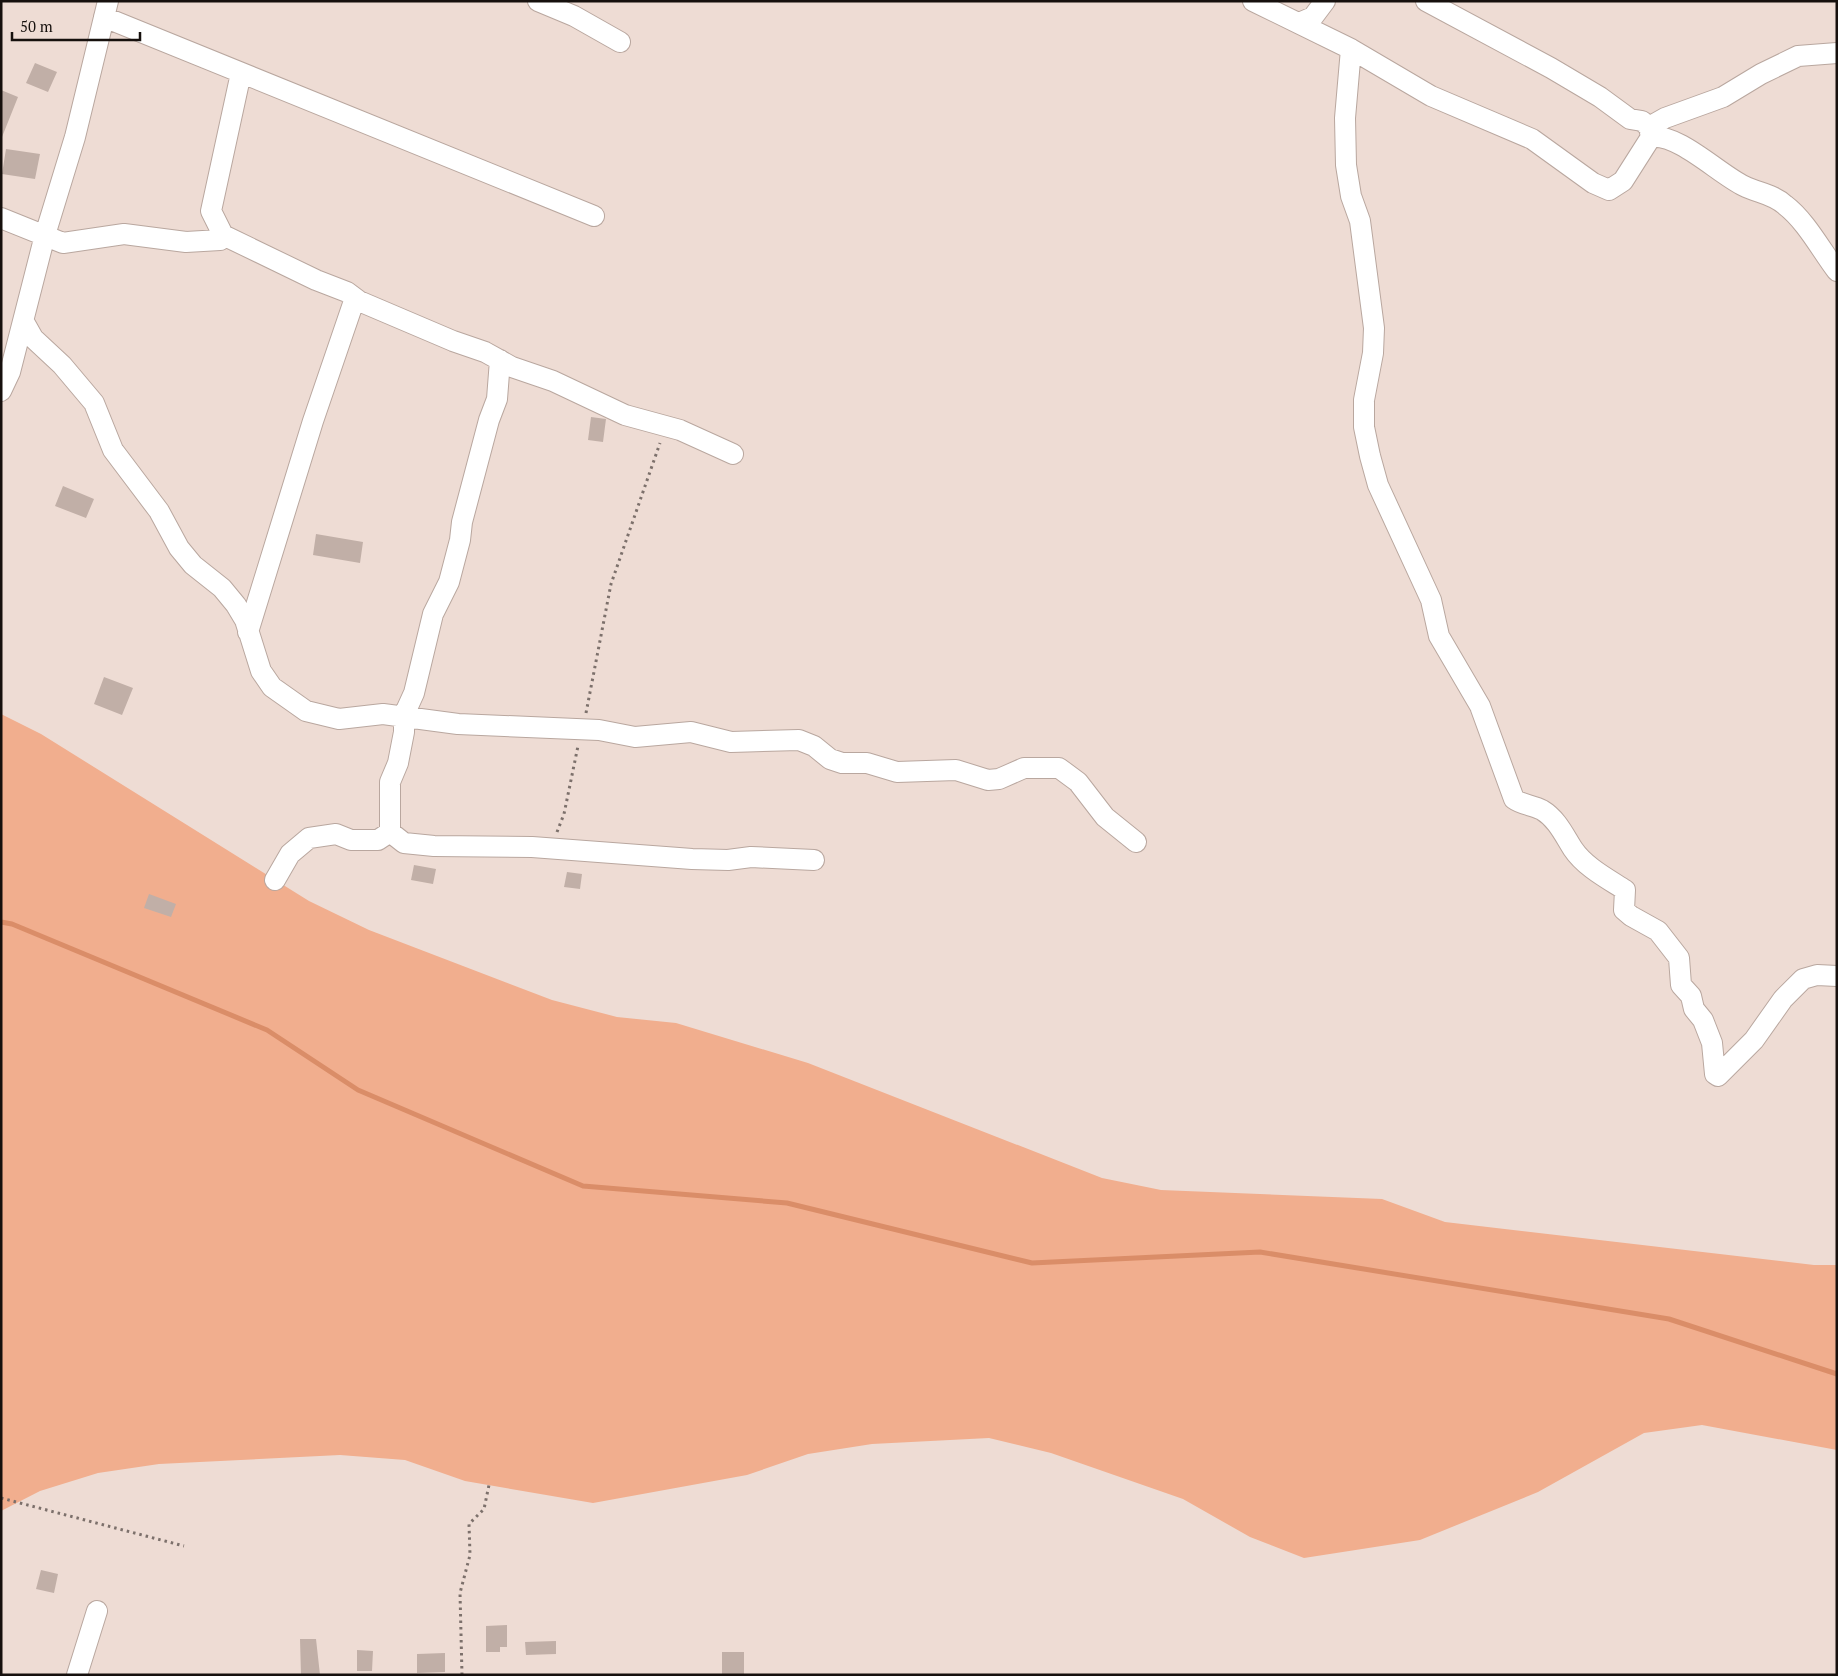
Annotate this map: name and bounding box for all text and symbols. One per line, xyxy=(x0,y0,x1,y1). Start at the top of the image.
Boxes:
scale bar xyxy=(12,10,140,42)
text: 50 m xyxy=(20,16,53,36)

